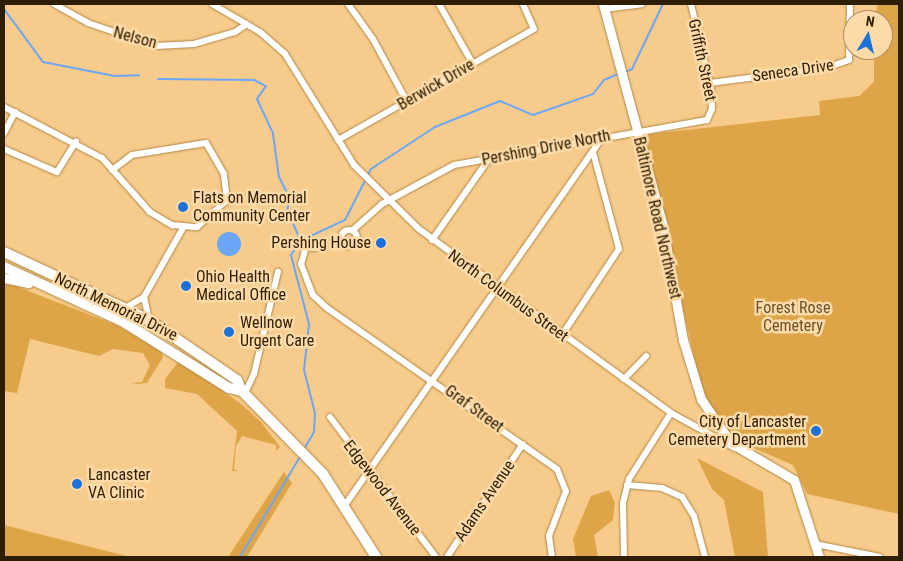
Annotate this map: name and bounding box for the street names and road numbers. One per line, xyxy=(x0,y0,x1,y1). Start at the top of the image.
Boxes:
street label: Griffith Street xyxy=(684,17,720,103)
street label: Nelson xyxy=(111,23,159,53)
street label: Berwick Drive xyxy=(394,55,478,115)
street label: Seneca Drive xyxy=(751,56,835,86)
street label: Pershing Drive North xyxy=(480,126,612,170)
street label: Baltimore Road Northwest xyxy=(629,135,685,301)
street label: North Columbus Street xyxy=(444,246,572,346)
street label: North Memorial Drive xyxy=(51,269,181,345)
street label: Graf Street xyxy=(441,381,507,437)
street label: Edgewood Avenue xyxy=(339,437,425,539)
street label: Adams Avenue xyxy=(451,457,519,545)

